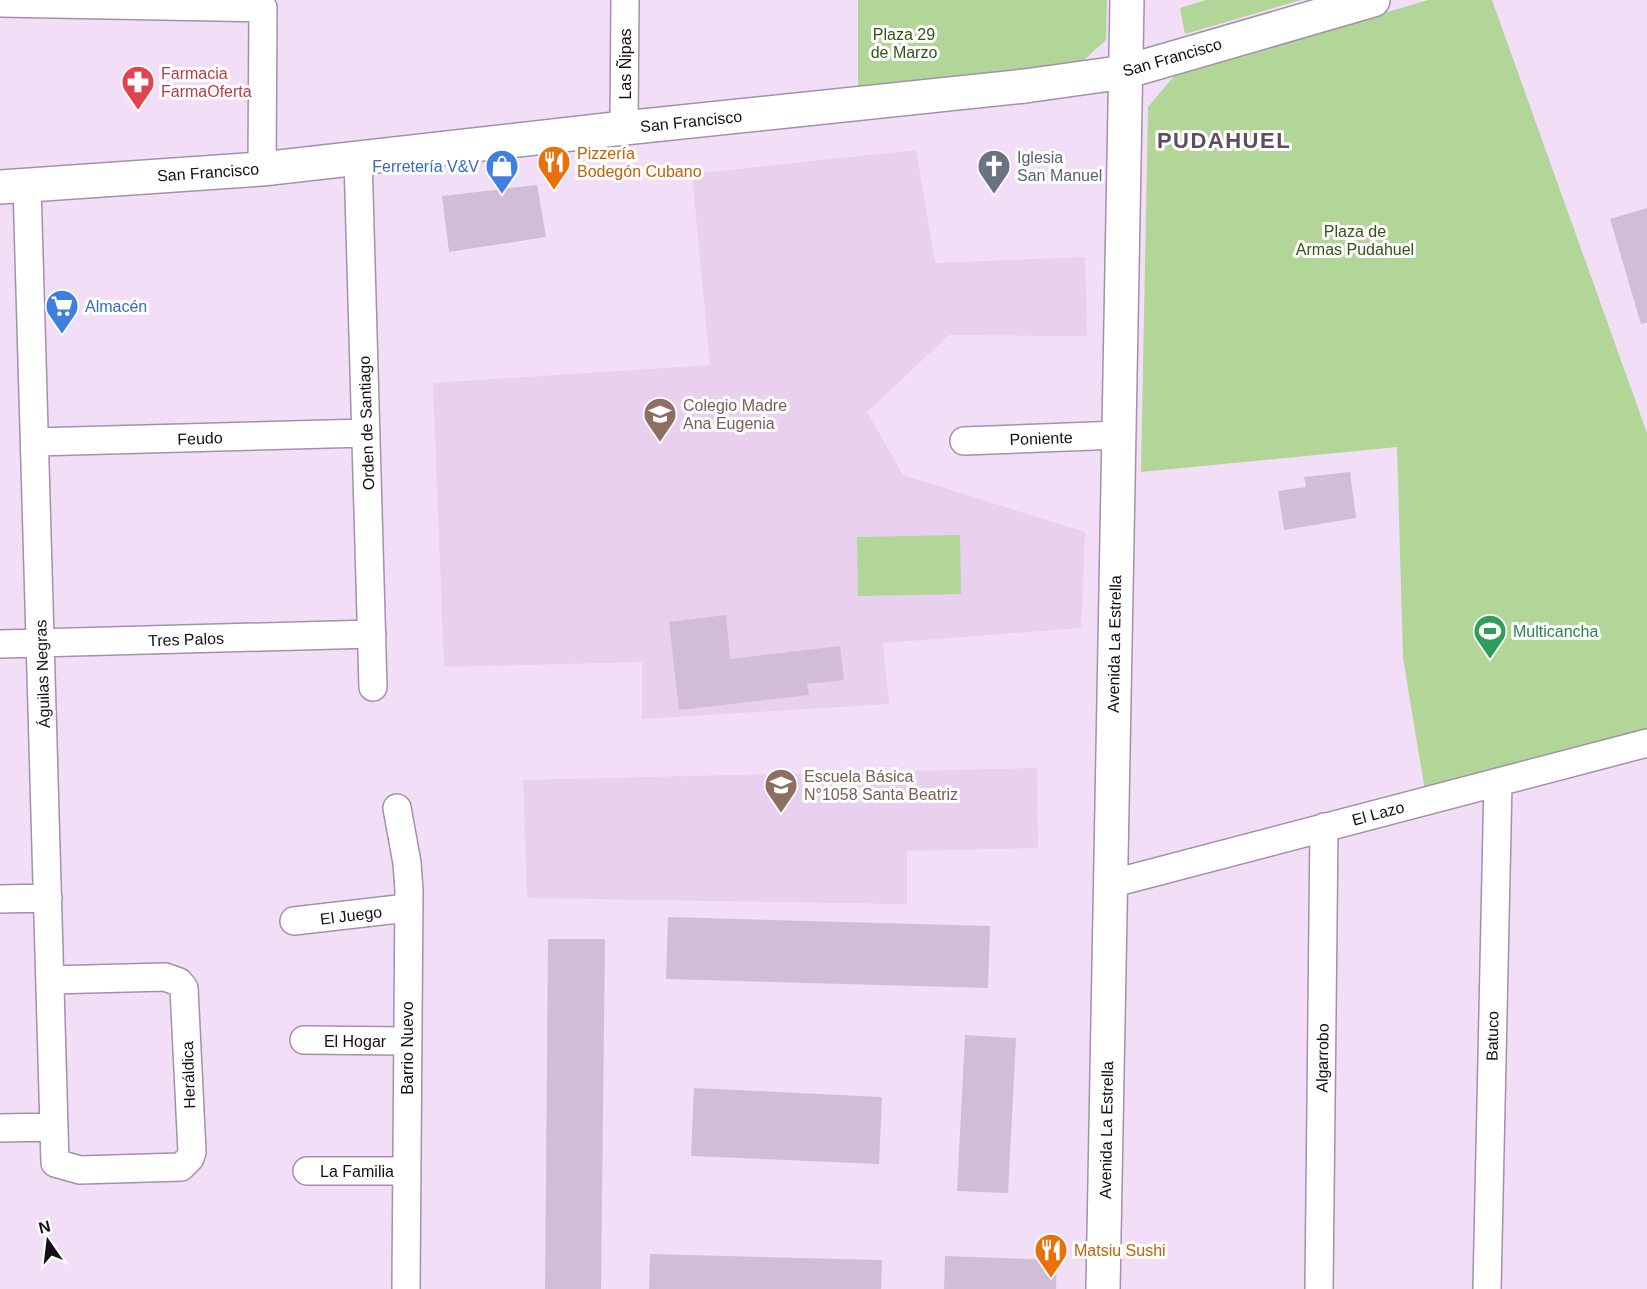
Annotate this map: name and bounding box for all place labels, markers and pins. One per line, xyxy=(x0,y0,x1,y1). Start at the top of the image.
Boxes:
pharmacy icon: Farmacia FarmaOferta xyxy=(120,64,156,111)
place label: Farmacia FarmaOferta xyxy=(161,65,252,100)
restaurant icon: Pizzería Bodegón Cubano xyxy=(536,144,572,191)
place label: Pizzería Bodegón Cubano xyxy=(577,145,702,180)
shop icon: Ferretería V&V xyxy=(484,148,520,195)
church icon: Iglesia San Manuel xyxy=(976,148,1012,195)
place label: Iglesia San Manuel xyxy=(1017,149,1102,184)
place label: Ferretería V&V xyxy=(372,158,479,175)
supermarket icon: Almacén xyxy=(44,288,80,335)
place label: Almacén xyxy=(85,298,147,315)
school or university icon: Colegio Madre Ana Eugenia xyxy=(642,396,678,443)
place label: Colegio Madre Ana Eugenia xyxy=(683,397,787,432)
sports icon: Multicancha xyxy=(1472,613,1508,660)
place label: Multicancha xyxy=(1513,623,1598,640)
school or university icon: Escuela Básica N°1058 Santa Beatriz xyxy=(763,767,799,814)
place label: Escuela Básica N°1058 Santa Beatriz xyxy=(804,768,958,803)
restaurant icon: Matsiu Sushi xyxy=(1033,1232,1069,1279)
place label: Matsiu Sushi xyxy=(1074,1242,1166,1259)

